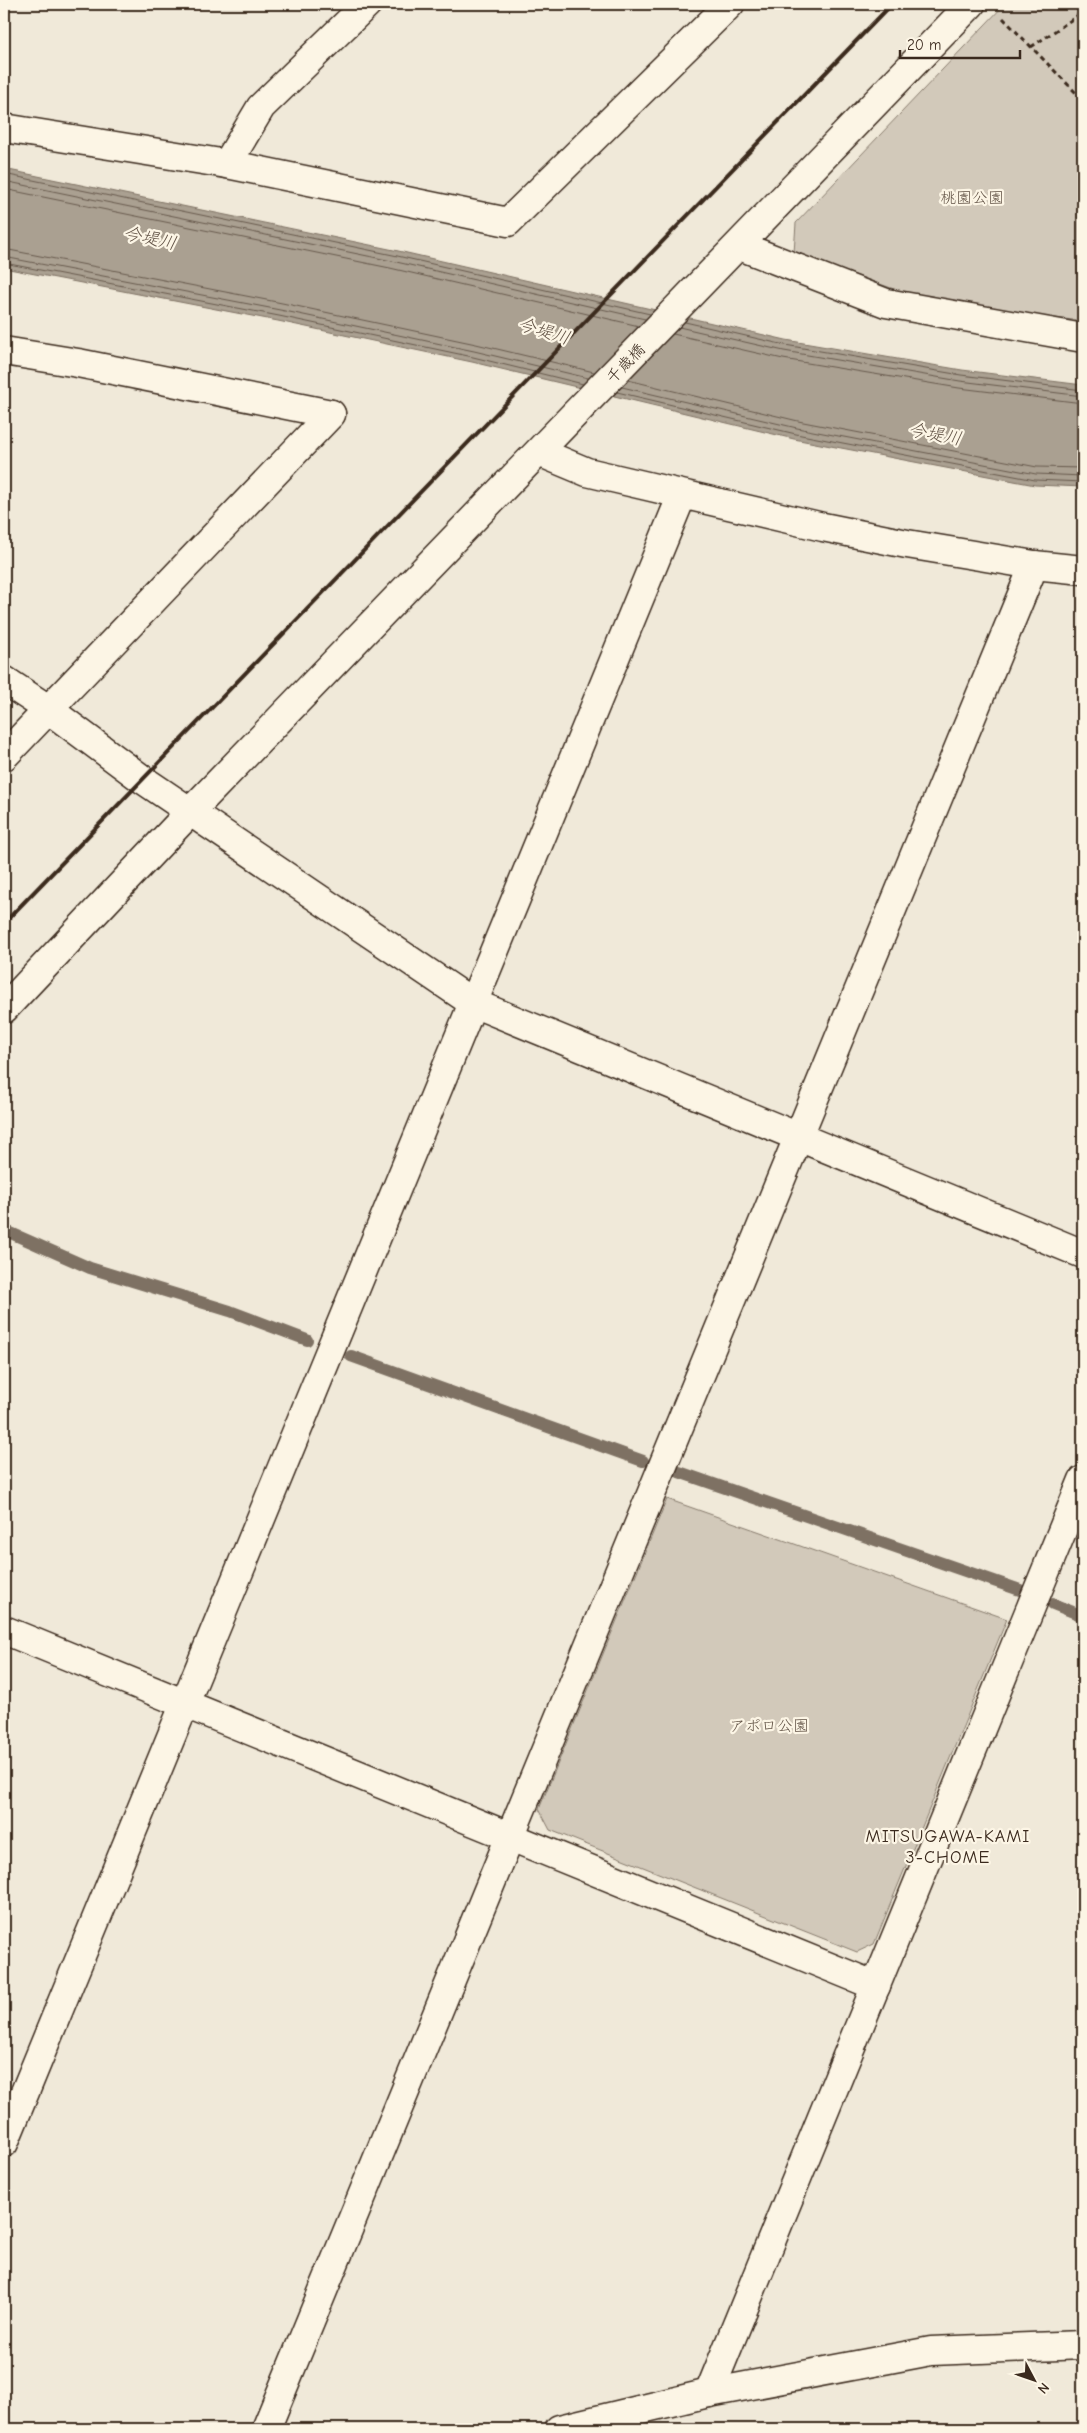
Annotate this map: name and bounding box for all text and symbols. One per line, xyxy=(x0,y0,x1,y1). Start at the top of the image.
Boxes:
scale bar xyxy=(900,28,1020,60)
text: 20 m xyxy=(907,36,941,54)
park label: 桃園公園 xyxy=(940,189,1004,207)
water label: 今堤川 xyxy=(121,223,178,254)
water label: 今堤川 xyxy=(515,314,573,349)
street label: 千歳橋 xyxy=(603,340,649,387)
water label: 今堤川 xyxy=(906,419,963,450)
park label: アポロ公園 xyxy=(729,1717,809,1735)
district label: MITSUGAWA-KAMI 3-CHOME xyxy=(866,1826,1030,1868)
north arrow xyxy=(1010,2356,1060,2406)
text: N xyxy=(1034,2379,1053,2397)

